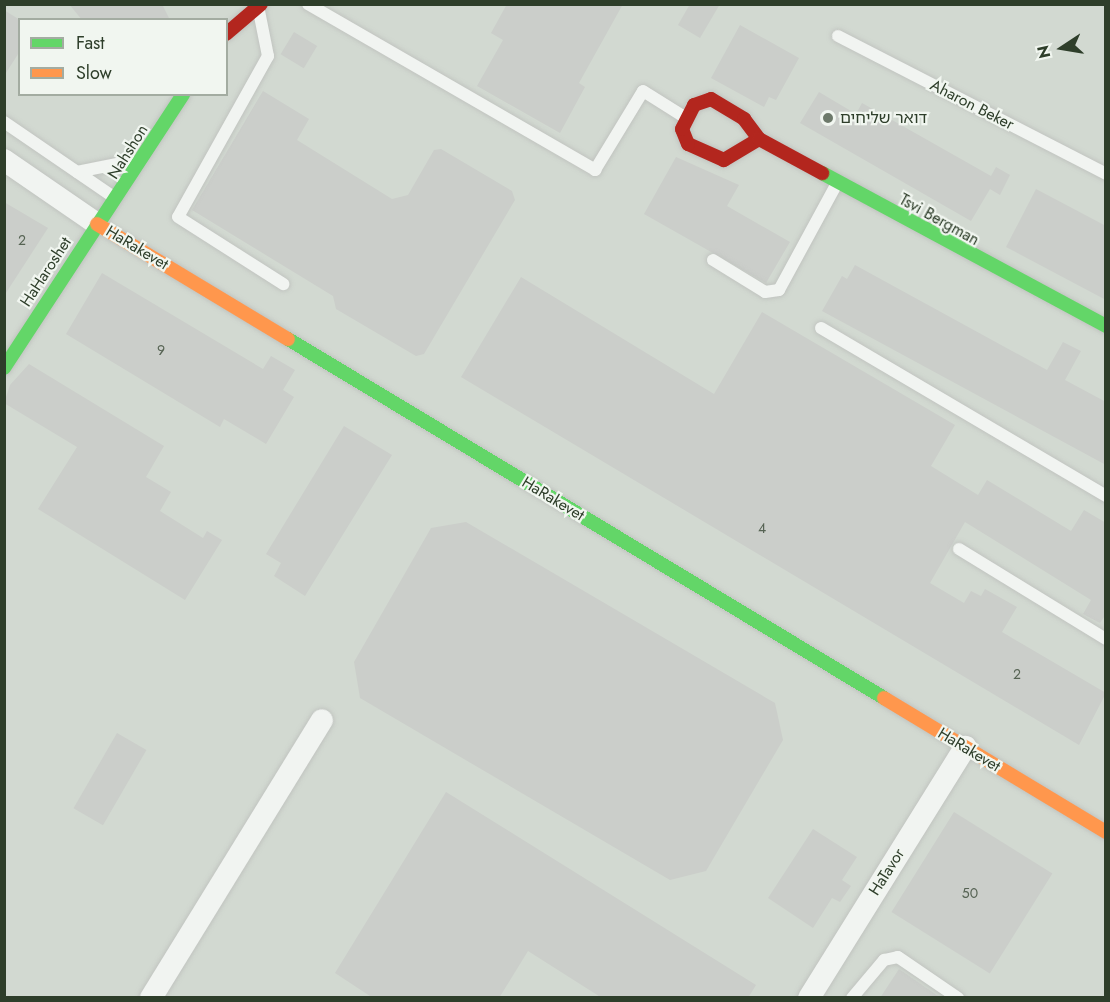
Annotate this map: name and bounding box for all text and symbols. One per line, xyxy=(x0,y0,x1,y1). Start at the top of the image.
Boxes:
legend xyxy=(18,18,228,96)
north arrow xyxy=(1032,18,1092,78)
text: Fast xyxy=(76,30,105,56)
text: N xyxy=(1031,43,1056,60)
text: Slow xyxy=(76,60,112,86)
street label: Aharon Beker xyxy=(927,76,1017,134)
place label: דואר שליחים xyxy=(840,108,927,128)
marker: דואר שליחים xyxy=(821,111,835,125)
street label: Nahshon xyxy=(104,121,152,183)
street label: Tsvi Bergman xyxy=(896,190,982,250)
street label: HaRakevet xyxy=(102,222,172,274)
house number: 2 xyxy=(18,232,26,248)
street label: HaHaroshet xyxy=(16,234,76,310)
house number: 9 xyxy=(157,342,165,358)
street label: HaRakevet xyxy=(518,473,588,525)
house number: 4 xyxy=(758,520,766,536)
house number: 2 xyxy=(1013,666,1021,682)
street label: HaRakevet xyxy=(934,724,1004,776)
street label: HaTavor xyxy=(865,845,909,899)
house number: 50 xyxy=(962,885,978,901)

